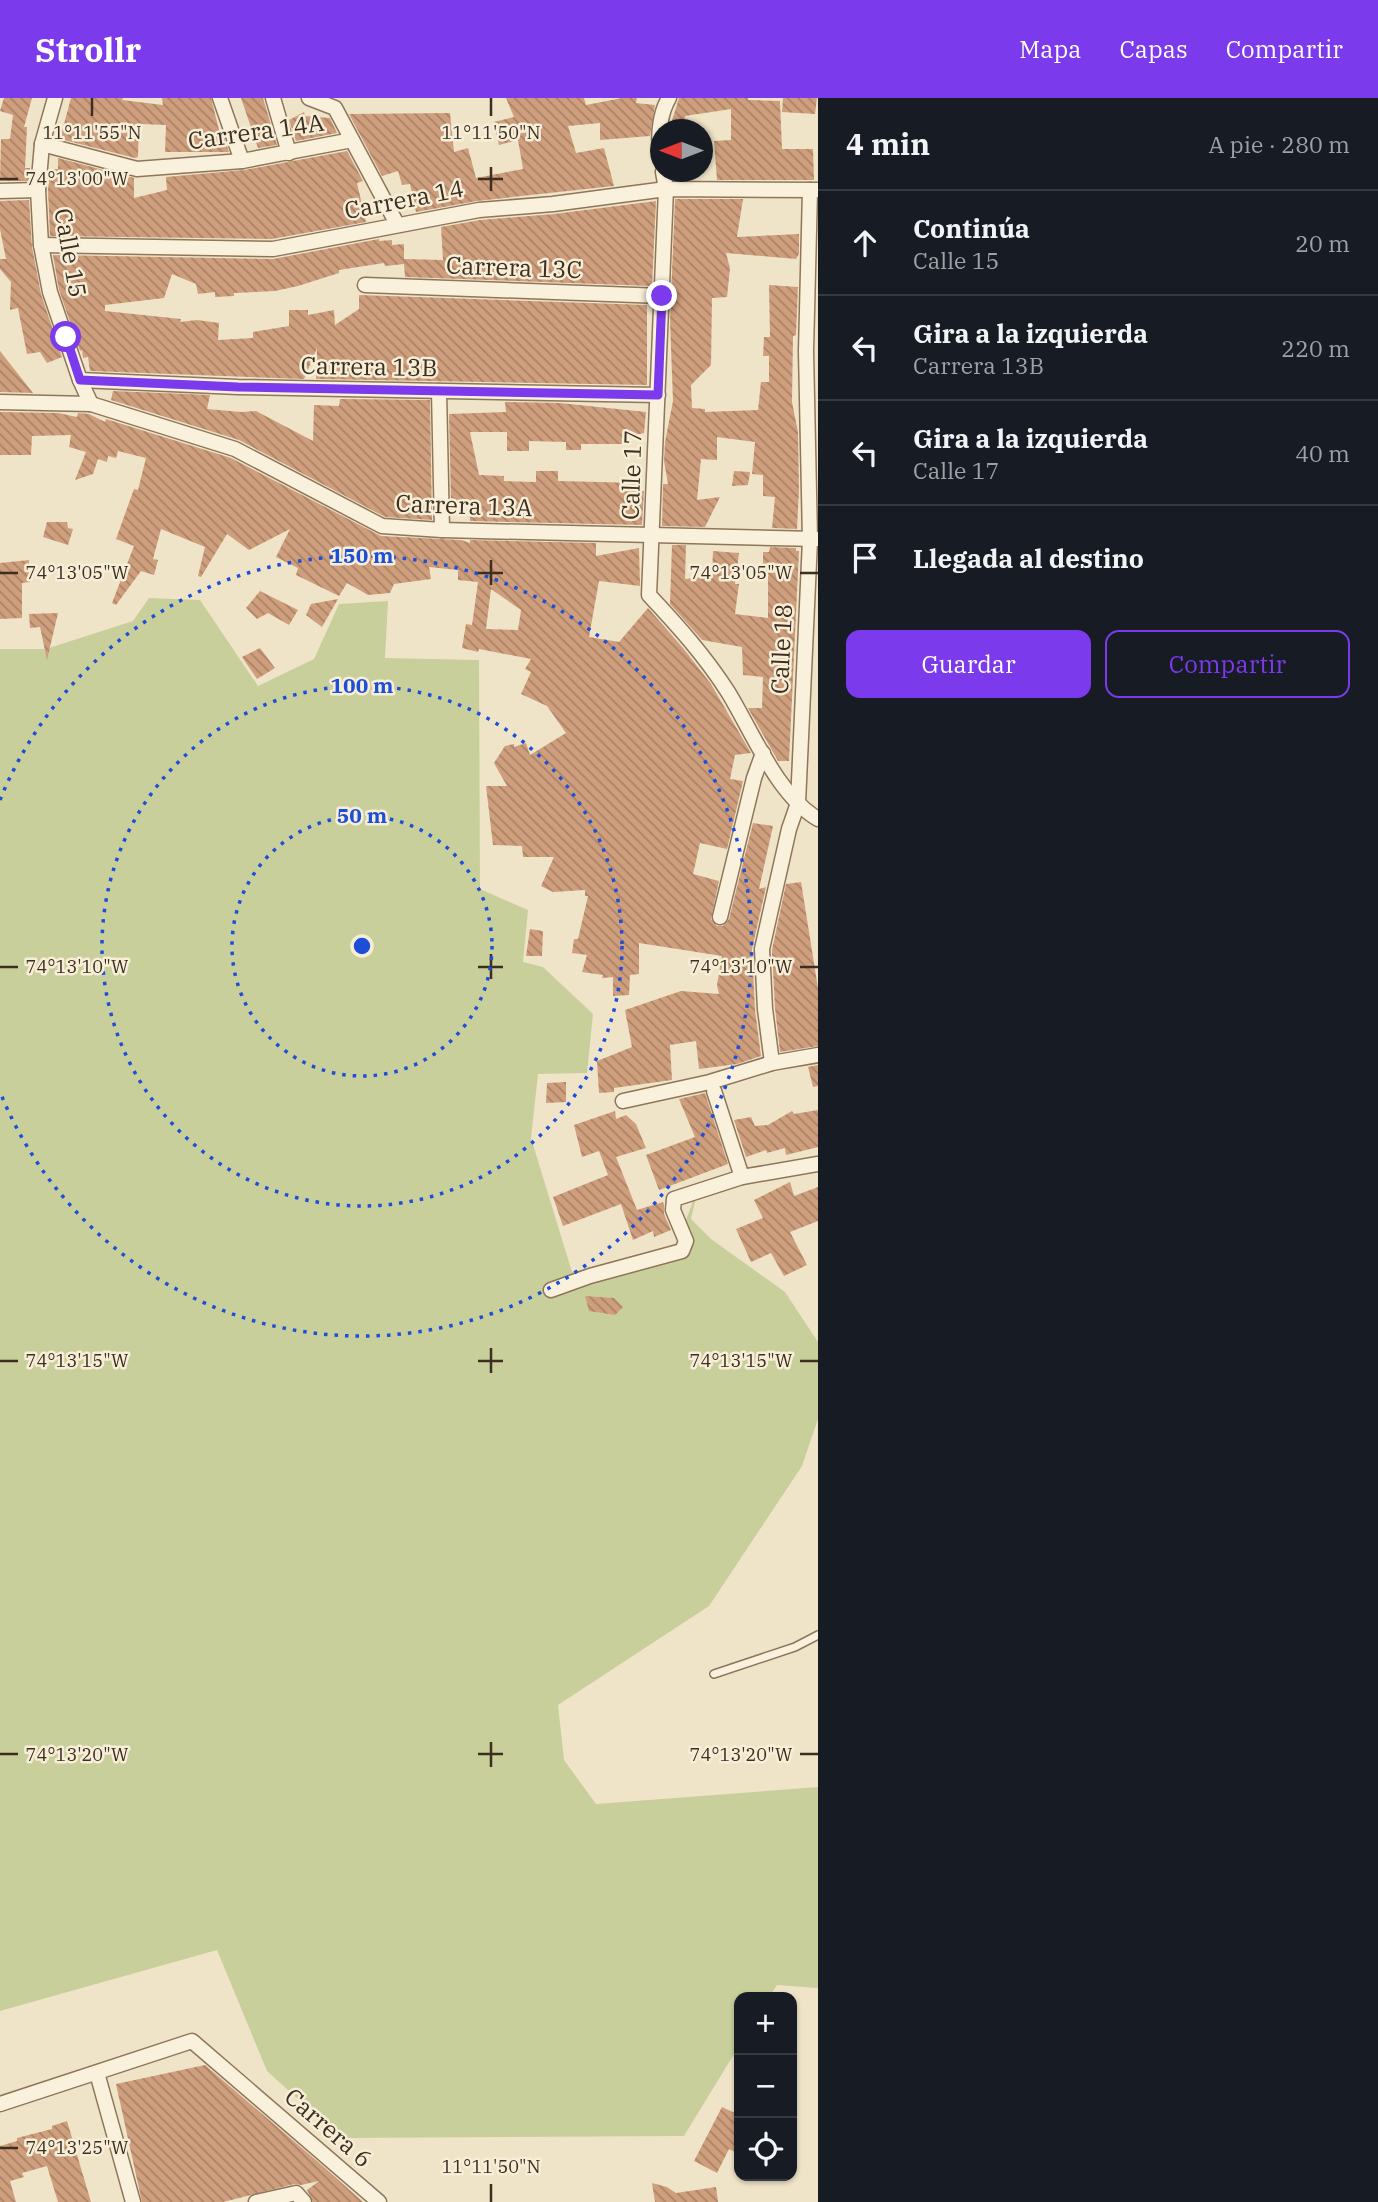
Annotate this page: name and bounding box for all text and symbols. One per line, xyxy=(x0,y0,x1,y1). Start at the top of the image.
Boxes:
text: Strollr xyxy=(35,28,141,71)
text: Mapa xyxy=(1019,33,1081,65)
text: Capas xyxy=(1119,33,1188,65)
text: Compartir xyxy=(1226,33,1343,65)
street label: Carrera 14A xyxy=(186,106,327,156)
north arrow xyxy=(650,119,713,182)
text: 11°11'55"N xyxy=(43,121,142,144)
text: 11°11'50"N xyxy=(442,121,541,144)
text: 4 min xyxy=(846,124,930,163)
text: A pie · 280 m xyxy=(1208,129,1350,159)
text: 74°13'00"W xyxy=(26,167,129,190)
street label: Carrera 14 xyxy=(342,172,466,226)
street label: Calle 15 xyxy=(47,206,95,300)
text: Continúa xyxy=(913,211,1030,245)
icon: ahead xyxy=(846,224,884,262)
text: 20 m xyxy=(1295,228,1350,258)
text: Calle 15 xyxy=(913,245,999,275)
street label: Carrera 13C xyxy=(445,249,583,285)
route end xyxy=(646,280,677,311)
text: Gira a la izquierda xyxy=(913,316,1148,350)
route start xyxy=(50,321,81,352)
icon: left xyxy=(846,329,884,367)
text: 220 m xyxy=(1281,333,1350,363)
street label: Carrera 13B xyxy=(300,349,438,383)
text: Carrera 13B xyxy=(913,350,1044,380)
text: Gira a la izquierda xyxy=(913,421,1148,455)
street label: Calle 17 xyxy=(613,429,649,521)
icon: left xyxy=(846,434,884,472)
text: 40 m xyxy=(1295,438,1350,468)
text: Calle 17 xyxy=(913,455,999,485)
street label: Carrera 13A xyxy=(395,487,534,523)
icon: arrive xyxy=(846,539,884,577)
text: 150 m xyxy=(330,541,394,569)
text: Llegada al destino xyxy=(913,541,1144,575)
text: 74°13'05"W xyxy=(26,561,129,584)
text: 74°13'05"W xyxy=(690,561,793,584)
street label: Calle 18 xyxy=(763,603,799,695)
button: Guardar xyxy=(846,630,1091,698)
button: Compartir xyxy=(1105,630,1350,698)
text: 100 m xyxy=(330,671,394,699)
text: 50 m xyxy=(337,801,387,829)
centre of rings xyxy=(350,934,374,958)
text: 74°13'10"W xyxy=(26,955,129,978)
text: 74°13'10"W xyxy=(690,955,793,978)
text: 74°13'15"W xyxy=(26,1349,129,1372)
text: 74°13'15"W xyxy=(690,1349,793,1372)
text: 74°13'20"W xyxy=(26,1743,129,1766)
text: 74°13'20"W xyxy=(690,1743,793,1766)
map controls xyxy=(734,1992,797,2181)
button: + xyxy=(734,1992,797,2055)
button: − xyxy=(734,2055,797,2118)
street label: Carrera 6 xyxy=(278,2080,379,2174)
button: locate xyxy=(734,2118,797,2181)
text: 74°13'25"W xyxy=(26,2136,129,2159)
text: 11°11'50"N xyxy=(442,2155,541,2178)

